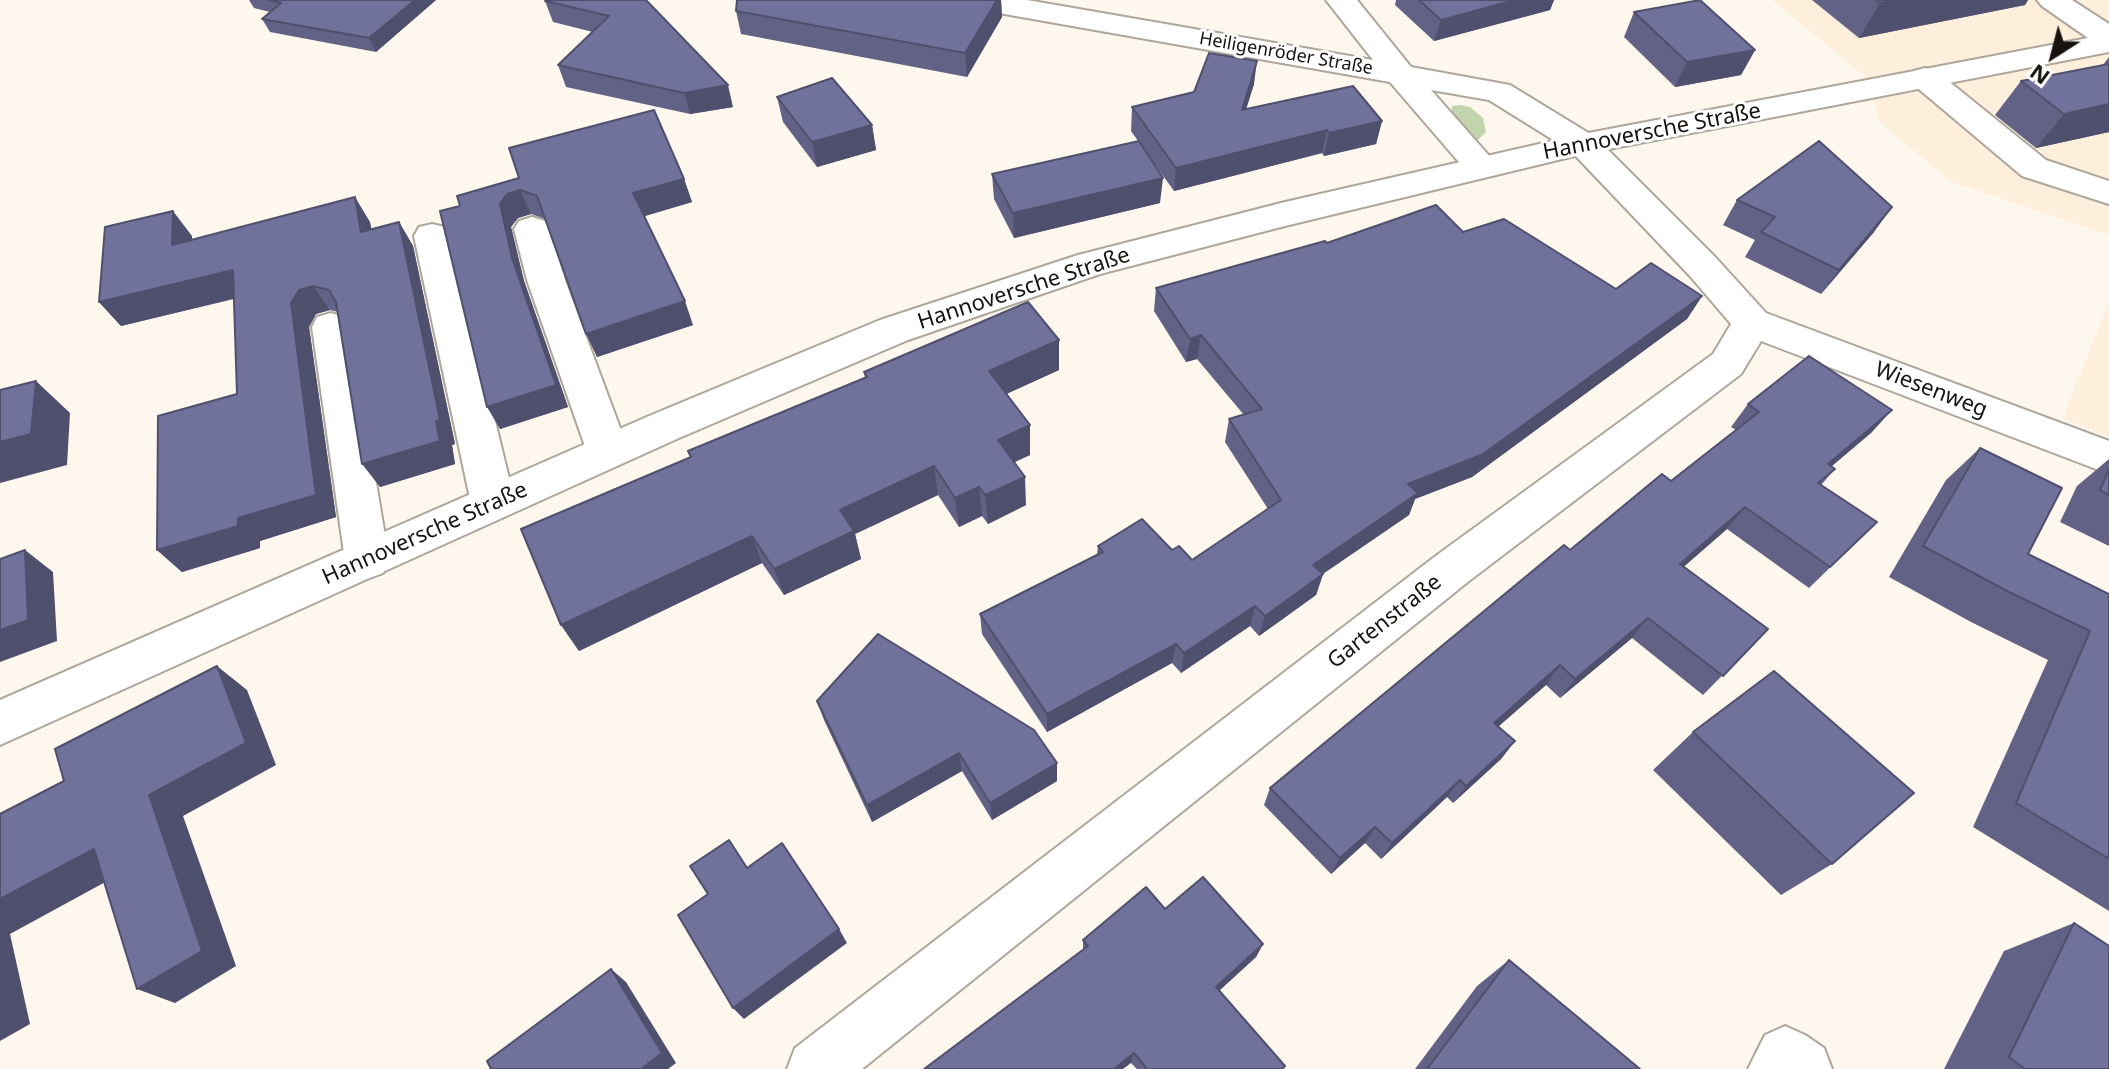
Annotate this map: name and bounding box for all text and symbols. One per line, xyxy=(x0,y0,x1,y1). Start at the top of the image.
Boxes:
north arrow xyxy=(2013,16,2093,96)
street label: Heiligenröder Straße xyxy=(1197,28,1375,80)
text: N xyxy=(2023,58,2055,93)
street label: Hannoversche Straße xyxy=(1541,98,1763,166)
street label: Hannoversche Straße xyxy=(915,242,1133,336)
street label: Wiesenweg xyxy=(1871,356,1991,424)
street label: Hannoversche Straße xyxy=(318,477,532,591)
street label: Gartenstraße xyxy=(1323,569,1447,675)

